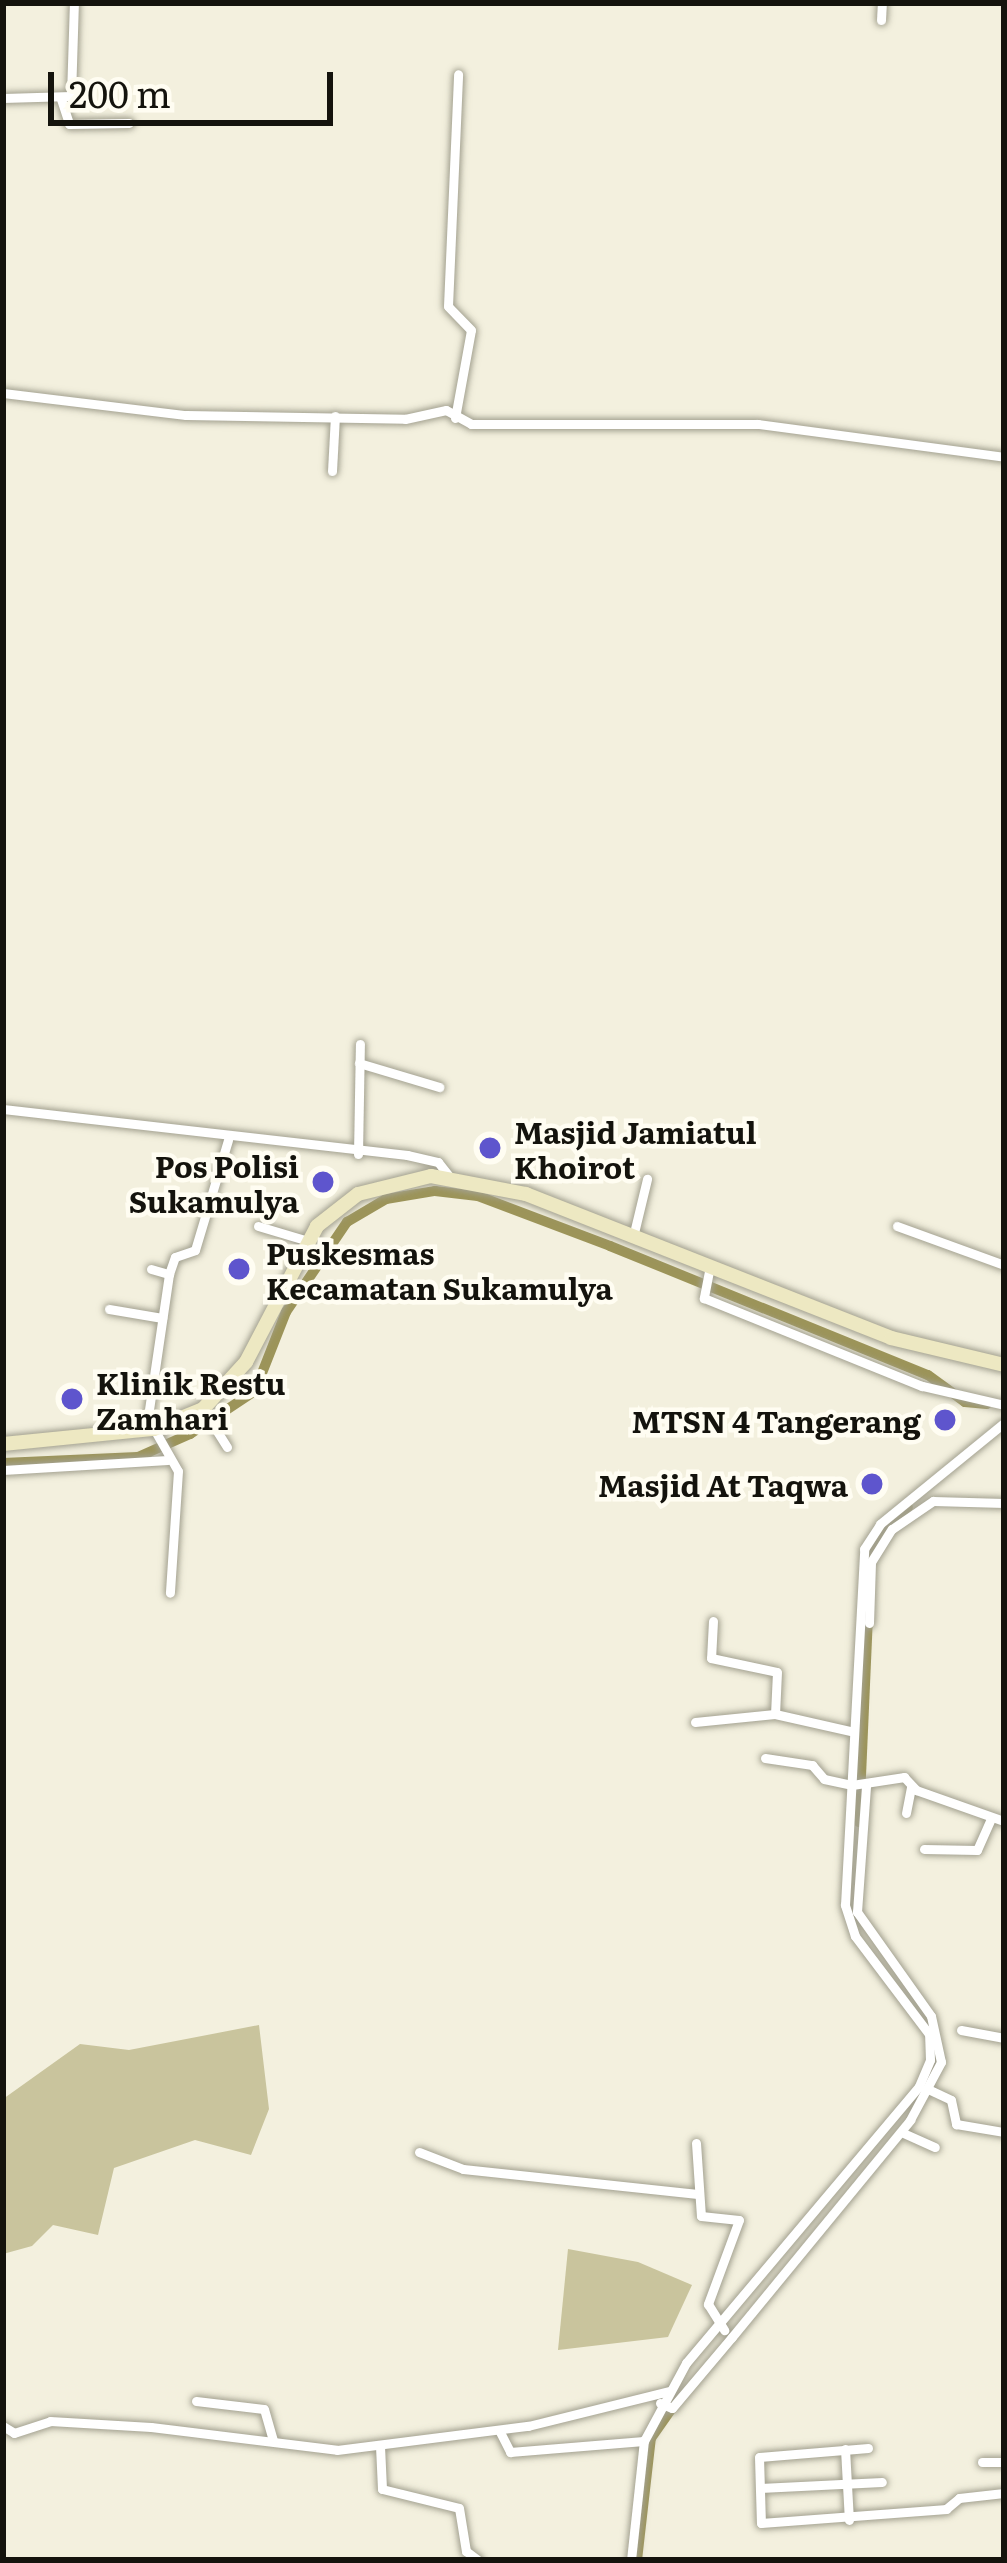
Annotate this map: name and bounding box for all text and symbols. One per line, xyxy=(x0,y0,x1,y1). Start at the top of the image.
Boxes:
scale bar xyxy=(54,48,339,122)
text: 200 m xyxy=(69,66,171,119)
place label: Masjid Jamiatul Khoirot xyxy=(514,1113,757,1184)
marker: Masjid Jamiatul Khoirot xyxy=(477,1135,503,1161)
place label: Pos Polisi Sukamulya xyxy=(129,1147,299,1218)
marker: Pos Polisi Sukamulya xyxy=(310,1169,336,1195)
place label: Puskesmas Kecamatan Sukamulya xyxy=(266,1234,613,1304)
marker: Puskesmas Kecamatan Sukamulya xyxy=(223,1253,255,1285)
place label: Klinik Restu Zamhari xyxy=(96,1364,286,1434)
marker: Klinik Restu Zamhari xyxy=(59,1386,85,1412)
place label: MTSN 4 Tangerang xyxy=(631,1402,921,1438)
marker: MTSN 4 Tangerang xyxy=(932,1407,958,1433)
place label: Masjid At Taqwa xyxy=(598,1466,848,1502)
marker: Masjid At Taqwa xyxy=(859,1471,885,1497)

